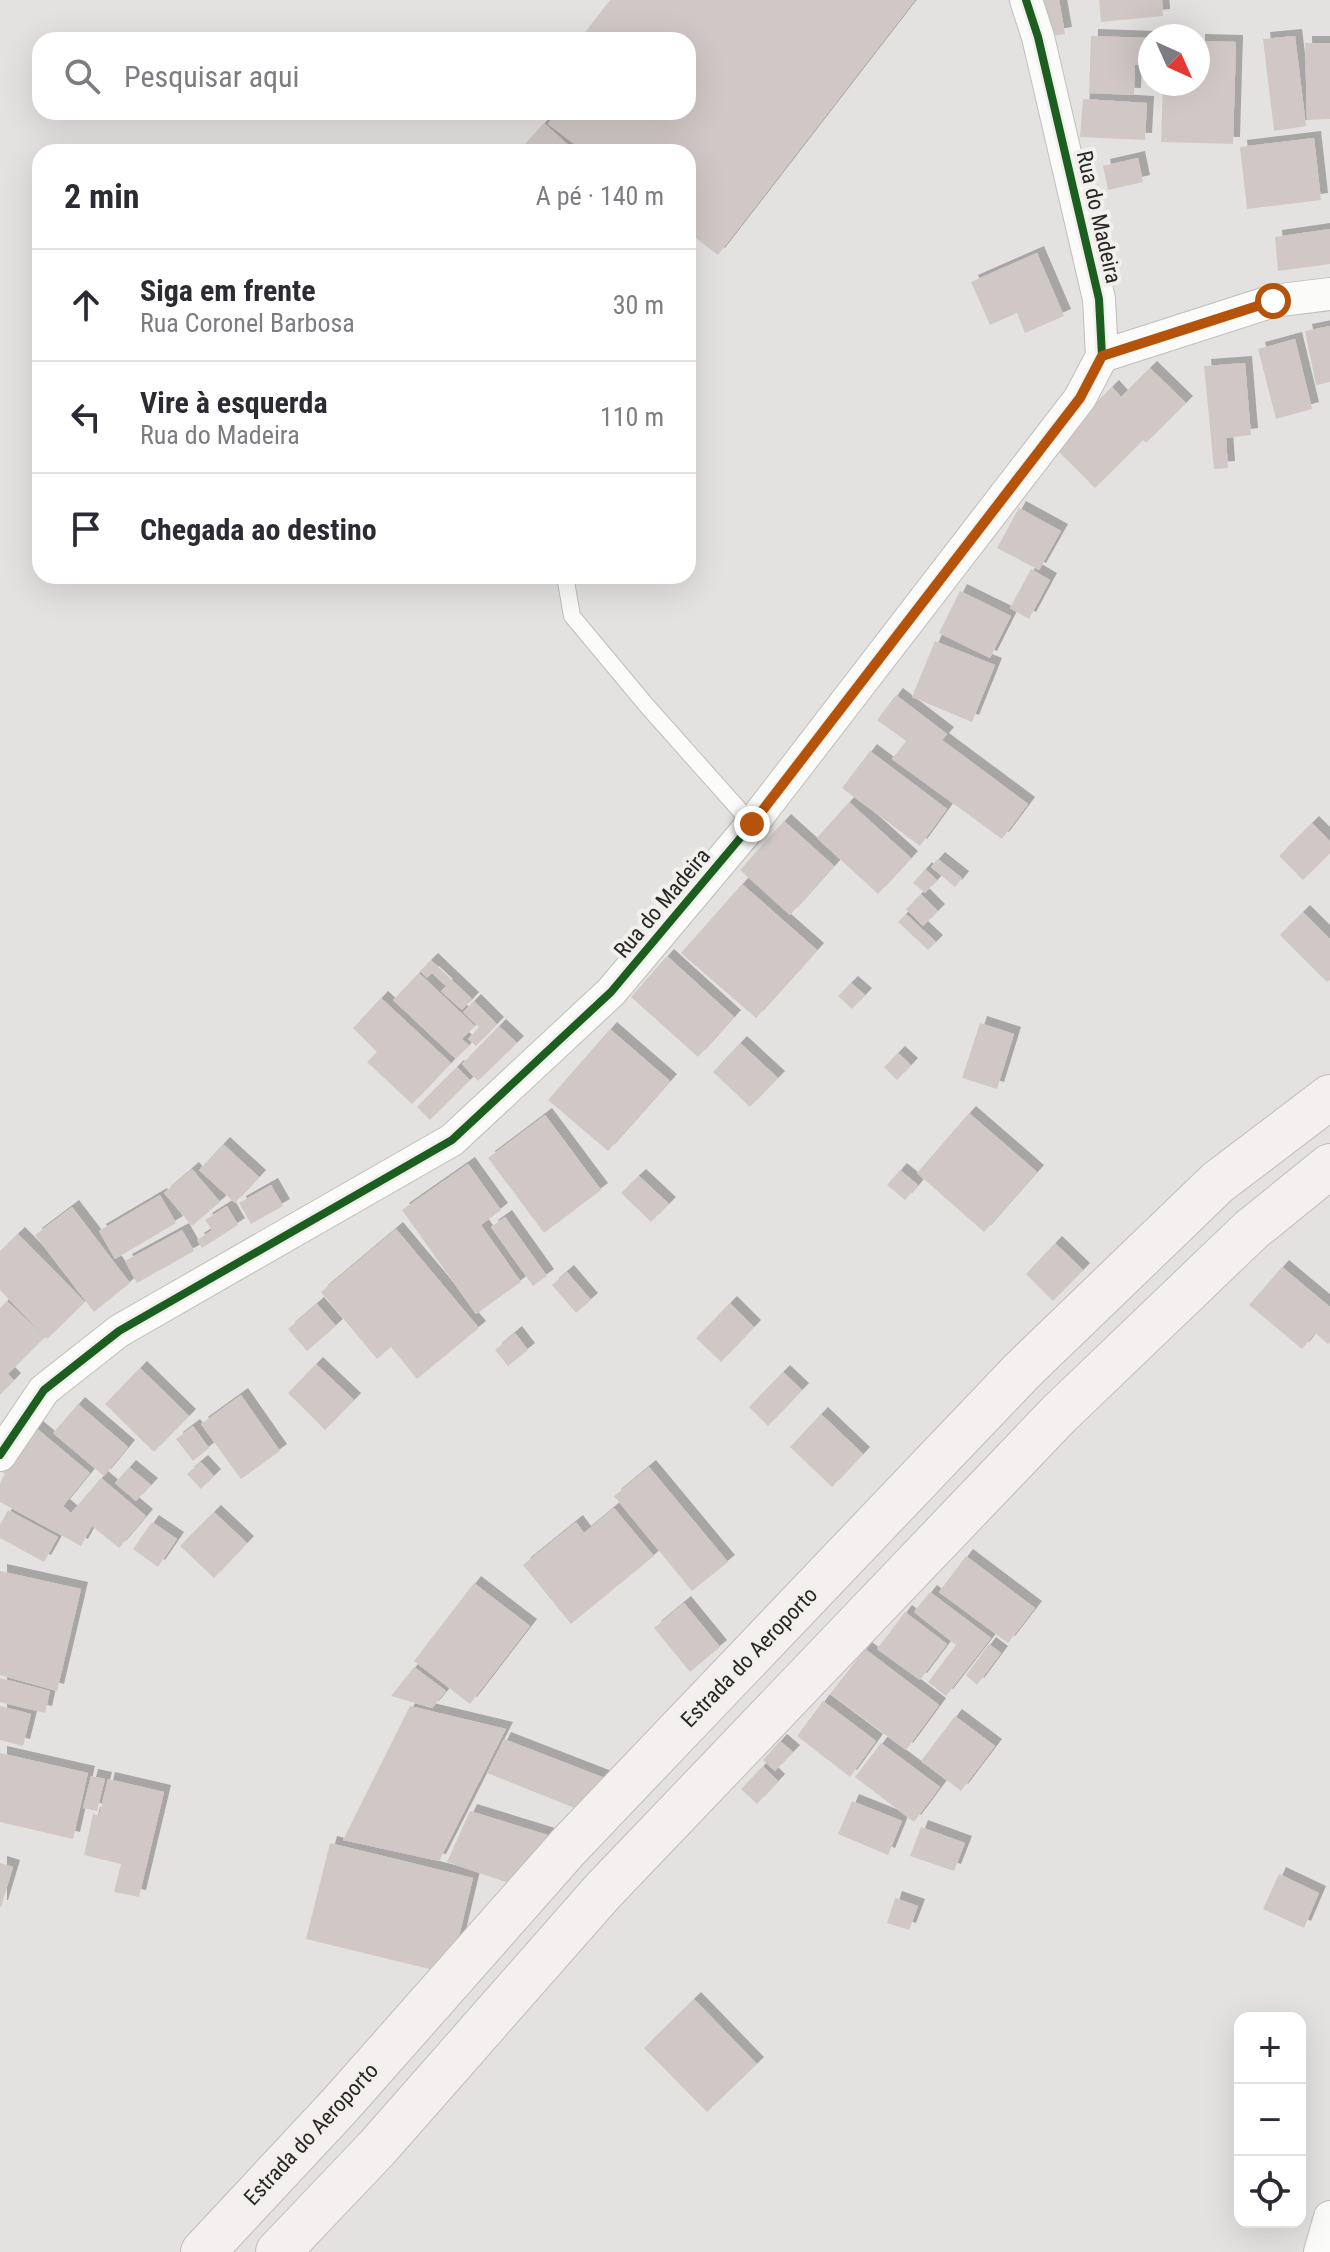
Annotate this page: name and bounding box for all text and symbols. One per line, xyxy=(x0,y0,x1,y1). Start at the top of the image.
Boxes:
north arrow xyxy=(1138,24,1210,96)
search box xyxy=(32,32,696,120)
icon: search xyxy=(60,54,104,98)
text: Pesquisar aqui xyxy=(124,59,299,94)
street label: Rua do Madeira xyxy=(1072,148,1126,286)
text: 2 min xyxy=(64,176,140,216)
text: A pé · 140 m xyxy=(536,181,664,211)
text: Siga em frente xyxy=(140,273,316,308)
icon: ahead xyxy=(64,283,108,327)
route start xyxy=(1255,283,1291,319)
text: 30 m xyxy=(613,290,664,320)
text: Rua Coronel Barbosa xyxy=(140,308,355,338)
text: Vire à esquerda xyxy=(140,385,328,420)
icon: left xyxy=(64,395,108,439)
text: 110 m xyxy=(600,402,664,432)
text: Rua do Madeira xyxy=(140,420,300,450)
icon: arrive xyxy=(64,507,108,551)
text: Chegada ao destino xyxy=(140,512,377,547)
route end xyxy=(734,806,770,842)
street label: Rua do Madeira xyxy=(609,843,715,963)
street label: Estrada do Aeroporto xyxy=(676,1582,822,1732)
map controls xyxy=(1234,2012,1306,2228)
button: + xyxy=(1234,2012,1306,2084)
street label: Estrada do Aeroporto xyxy=(239,2058,383,2210)
button: − xyxy=(1234,2084,1306,2156)
button: locate xyxy=(1234,2156,1306,2228)

